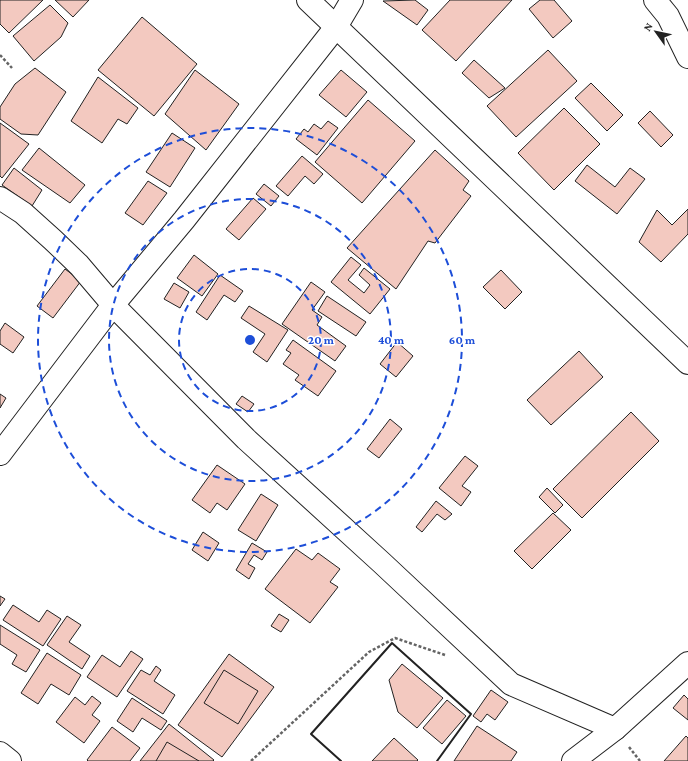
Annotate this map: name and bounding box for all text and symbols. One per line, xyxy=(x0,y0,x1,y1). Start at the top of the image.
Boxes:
north arrow xyxy=(636,12,676,52)
text: N xyxy=(641,20,655,33)
centre of rings xyxy=(243,333,257,347)
text: 20 m xyxy=(308,333,335,347)
text: 40 m xyxy=(378,333,405,347)
text: 60 m xyxy=(449,333,476,347)

